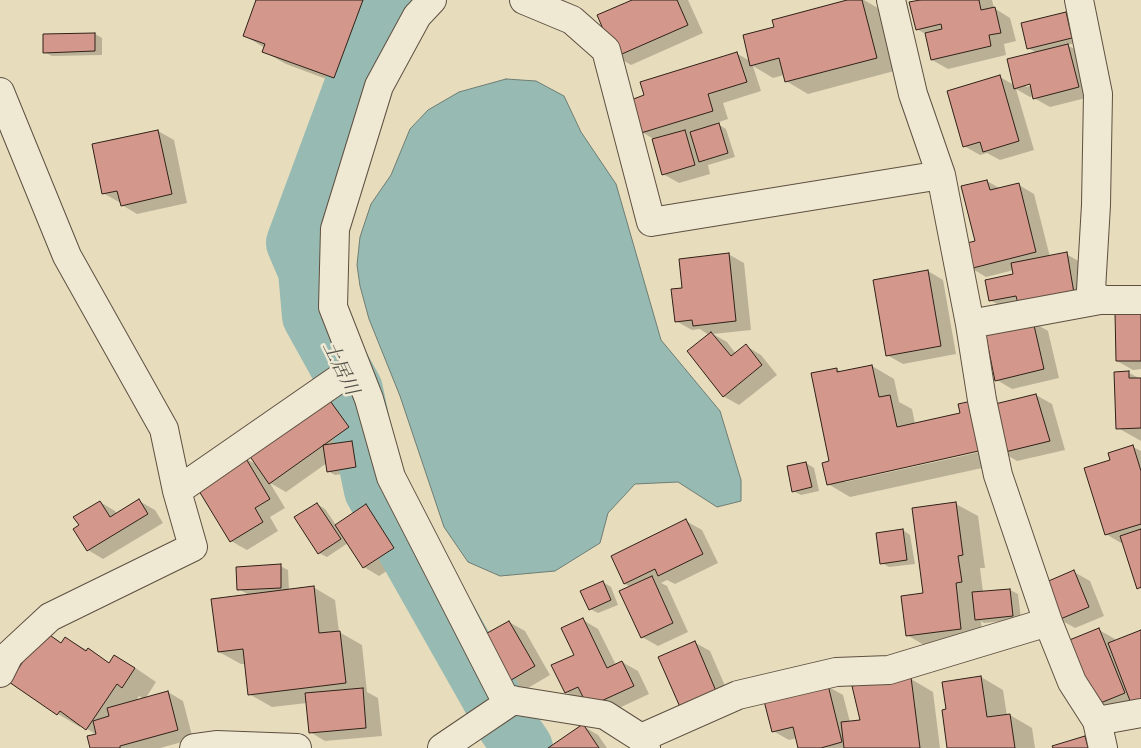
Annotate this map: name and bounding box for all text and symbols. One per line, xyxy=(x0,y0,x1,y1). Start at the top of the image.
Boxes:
water label: 土居川 xyxy=(316,338,362,400)

